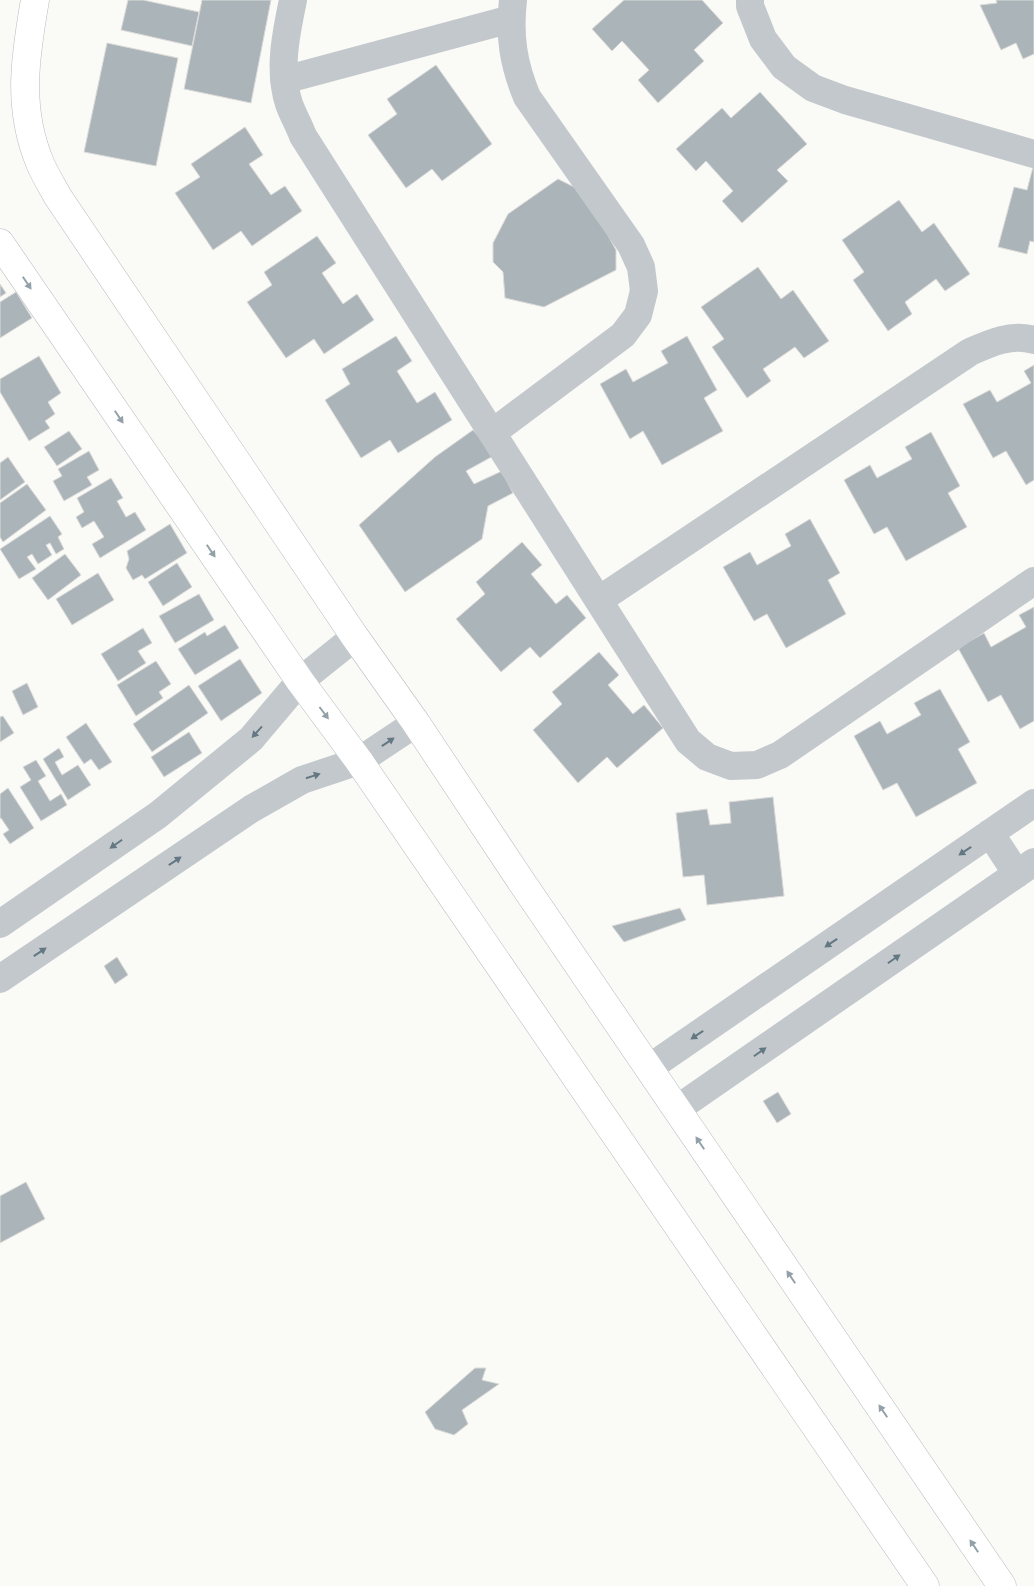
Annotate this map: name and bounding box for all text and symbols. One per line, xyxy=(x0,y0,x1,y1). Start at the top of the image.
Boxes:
one-way arrow xyxy=(22,276,32,290)
one-way arrow xyxy=(114,411,124,424)
one-way arrow xyxy=(206,545,216,558)
one-way arrow xyxy=(318,706,329,719)
one-way arrow xyxy=(252,726,263,738)
one-way arrow xyxy=(381,737,394,747)
one-way arrow xyxy=(306,772,321,780)
one-way arrow xyxy=(110,839,123,849)
one-way arrow xyxy=(958,846,972,856)
one-way arrow xyxy=(168,856,181,865)
one-way arrow xyxy=(824,938,838,948)
one-way arrow xyxy=(34,947,47,957)
one-way arrow xyxy=(887,954,900,964)
one-way arrow xyxy=(690,1030,704,1040)
one-way arrow xyxy=(753,1047,767,1057)
one-way arrow xyxy=(695,1136,705,1150)
one-way arrow xyxy=(786,1270,796,1284)
one-way arrow xyxy=(878,1405,888,1418)
one-way arrow xyxy=(969,1539,979,1552)

